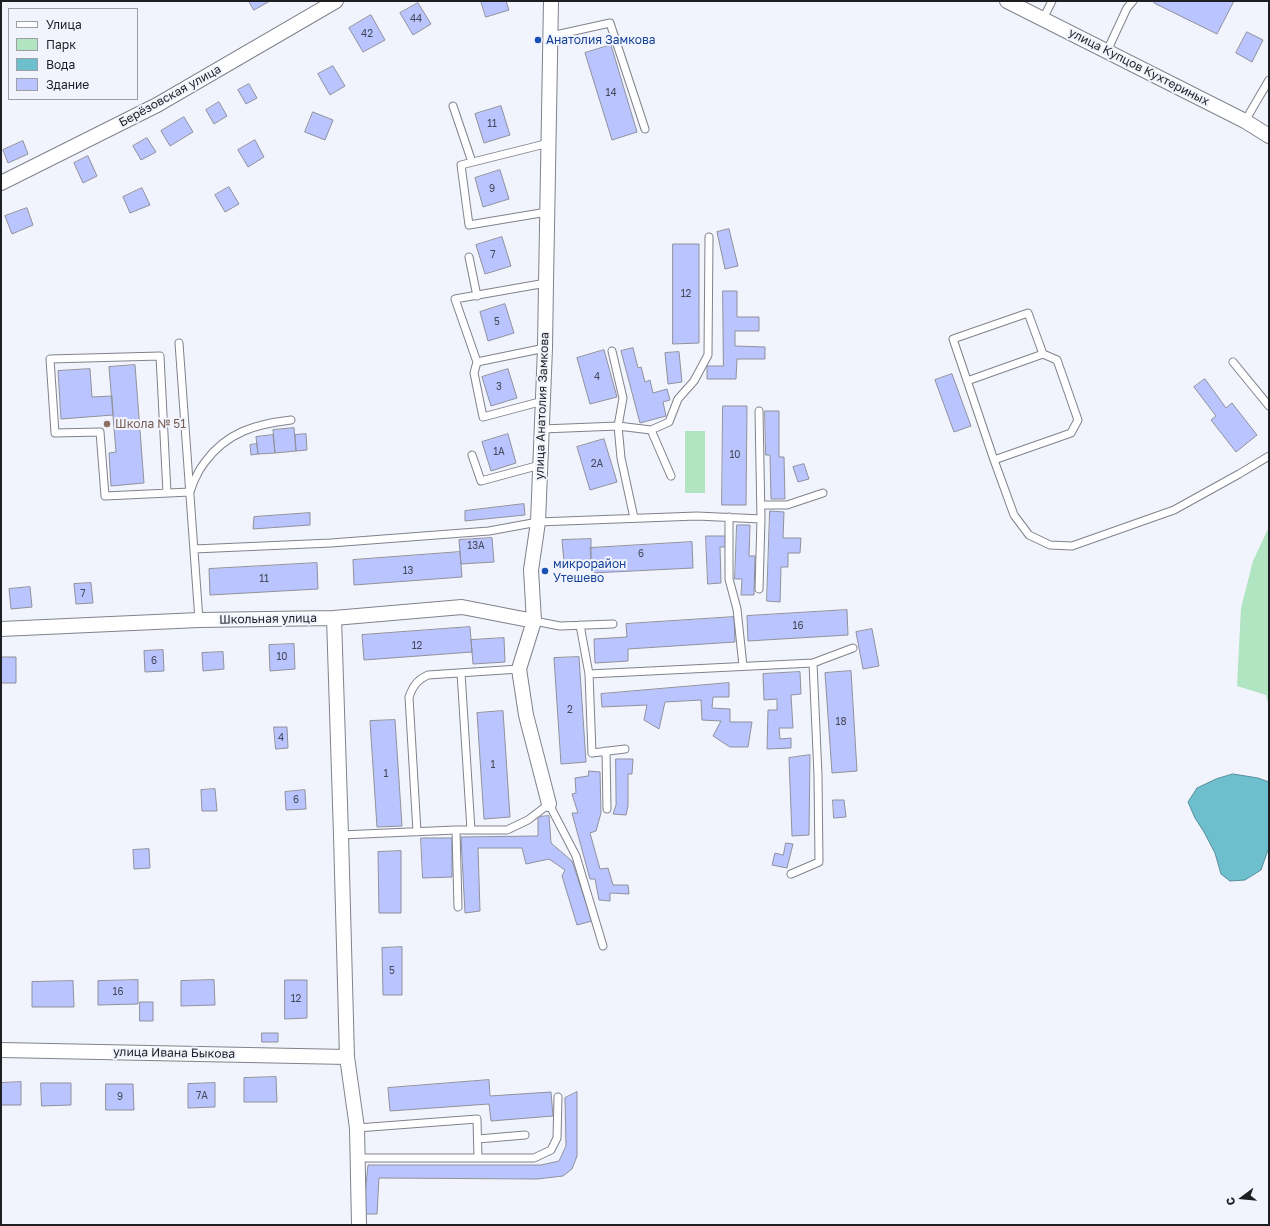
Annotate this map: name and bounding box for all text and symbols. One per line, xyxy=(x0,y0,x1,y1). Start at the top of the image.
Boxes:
legend xyxy=(8,8,138,100)
house number: 44 xyxy=(410,13,422,25)
text: Улица xyxy=(46,17,82,32)
street label: улица Купцов Кухтериных xyxy=(1066,25,1212,109)
house number: 42 xyxy=(361,28,373,40)
place label: Анатолия Замкова xyxy=(546,33,656,47)
marker: Анатолия Замкова xyxy=(533,35,543,45)
text: Парк xyxy=(46,37,76,52)
text: Вода xyxy=(46,57,75,72)
street label: Берёзовская улица xyxy=(116,62,224,130)
text: Здание xyxy=(46,77,89,92)
house number: 14 xyxy=(606,87,616,99)
house number: 11 xyxy=(487,118,497,130)
house number: 9 xyxy=(489,183,495,195)
house number: 7 xyxy=(490,249,496,261)
house number: 12 xyxy=(681,288,691,300)
house number: 5 xyxy=(494,316,500,328)
street label: улица Анатолия Замкова xyxy=(532,332,552,480)
house number: 4 xyxy=(594,371,600,383)
house number: 3 xyxy=(496,381,502,393)
place label: Школа № 51 xyxy=(115,417,186,431)
marker: Школа № 51 xyxy=(102,419,112,429)
house number: 1А xyxy=(493,446,505,458)
house number: 10 xyxy=(729,449,741,461)
house number: 2А xyxy=(591,458,603,470)
house number: 13А xyxy=(467,540,485,552)
house number: 6 xyxy=(638,548,644,560)
place label: микрорайон Утешево xyxy=(553,557,626,585)
house number: 13 xyxy=(403,565,413,577)
marker: микрорайон Утешево xyxy=(540,566,550,576)
house number: 11 xyxy=(259,573,269,585)
house number: 7 xyxy=(80,588,86,600)
street label: Школьная улица xyxy=(219,611,317,627)
house number: 16 xyxy=(793,620,803,632)
house number: 12 xyxy=(412,640,422,652)
house number: 10 xyxy=(276,651,288,663)
house number: 6 xyxy=(151,655,157,667)
house number: 2 xyxy=(567,704,573,716)
house number: 18 xyxy=(836,716,846,728)
house number: 4 xyxy=(278,732,284,744)
house number: 1 xyxy=(491,759,495,771)
house number: 1 xyxy=(384,768,388,780)
house number: 6 xyxy=(293,794,299,806)
house number: 5 xyxy=(389,965,395,977)
house number: 16 xyxy=(113,986,123,998)
house number: 12 xyxy=(291,993,301,1005)
street label: улица Ивана Быкова xyxy=(113,1045,235,1061)
house number: 7А xyxy=(196,1090,208,1102)
house number: 9 xyxy=(117,1091,123,1103)
north arrow xyxy=(1222,1178,1262,1218)
text: С xyxy=(1223,1196,1237,1207)

